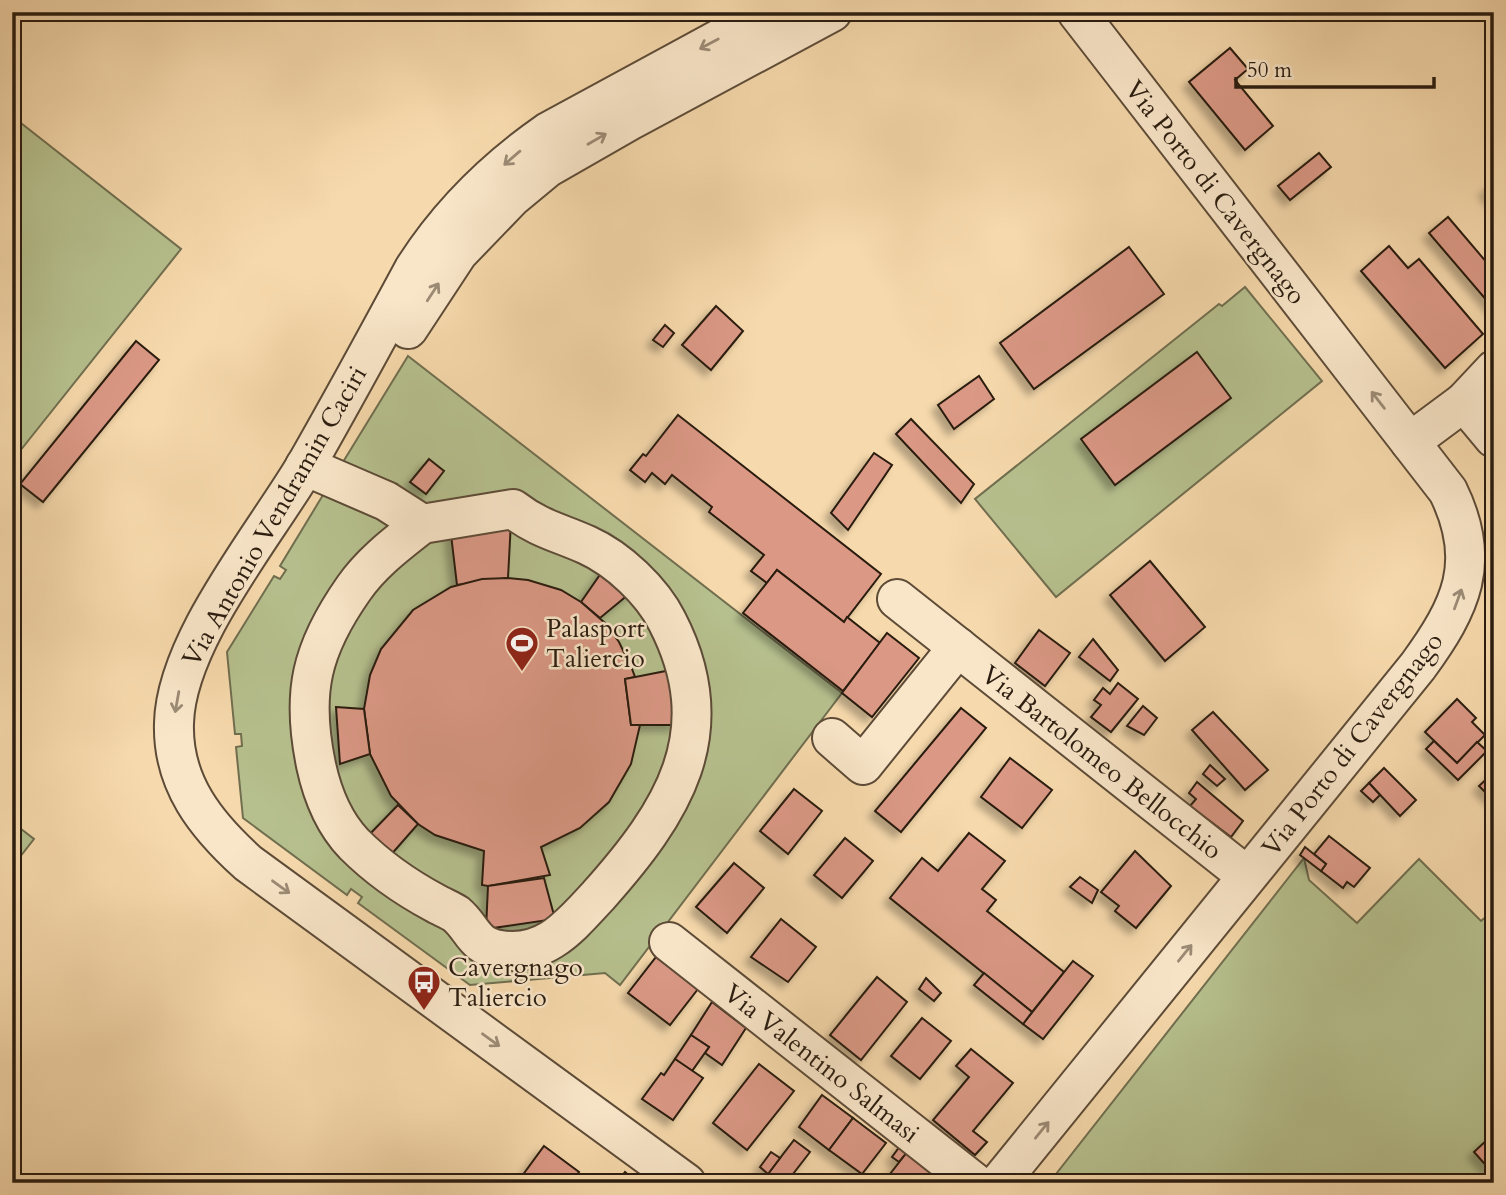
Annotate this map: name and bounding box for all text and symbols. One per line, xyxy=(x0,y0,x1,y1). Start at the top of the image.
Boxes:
one-way arrow xyxy=(699,37,719,51)
scale bar xyxy=(1236,46,1434,90)
text: 50 m xyxy=(1247,56,1292,85)
street label: Via Porto di Cavergnago xyxy=(1117,73,1314,312)
one-way arrow xyxy=(587,132,607,146)
one-way arrow xyxy=(503,150,521,166)
one-way arrow xyxy=(426,282,440,302)
street label: Via Antonio Vendramin Caciri xyxy=(174,360,375,673)
one-way arrow xyxy=(1370,391,1385,410)
one-way arrow xyxy=(1453,589,1465,610)
place label: Palasport Taliercio xyxy=(546,611,645,676)
sports icon: Palasport Taliercio xyxy=(503,624,541,673)
street label: Via Porto di Cavergnago xyxy=(1254,625,1451,864)
street label: Via Bartolomeo Bellocchio xyxy=(974,657,1229,868)
one-way arrow xyxy=(170,690,183,713)
one-way arrow xyxy=(271,880,290,894)
one-way arrow xyxy=(1178,944,1193,962)
place label: Cavergnago Taliercio xyxy=(448,950,583,1015)
bus stop icon: Cavergnago Taliercio xyxy=(405,963,443,1012)
street label: Via Valentino Salmasi xyxy=(717,976,927,1151)
one-way arrow xyxy=(481,1033,500,1048)
one-way arrow xyxy=(1034,1121,1050,1139)

